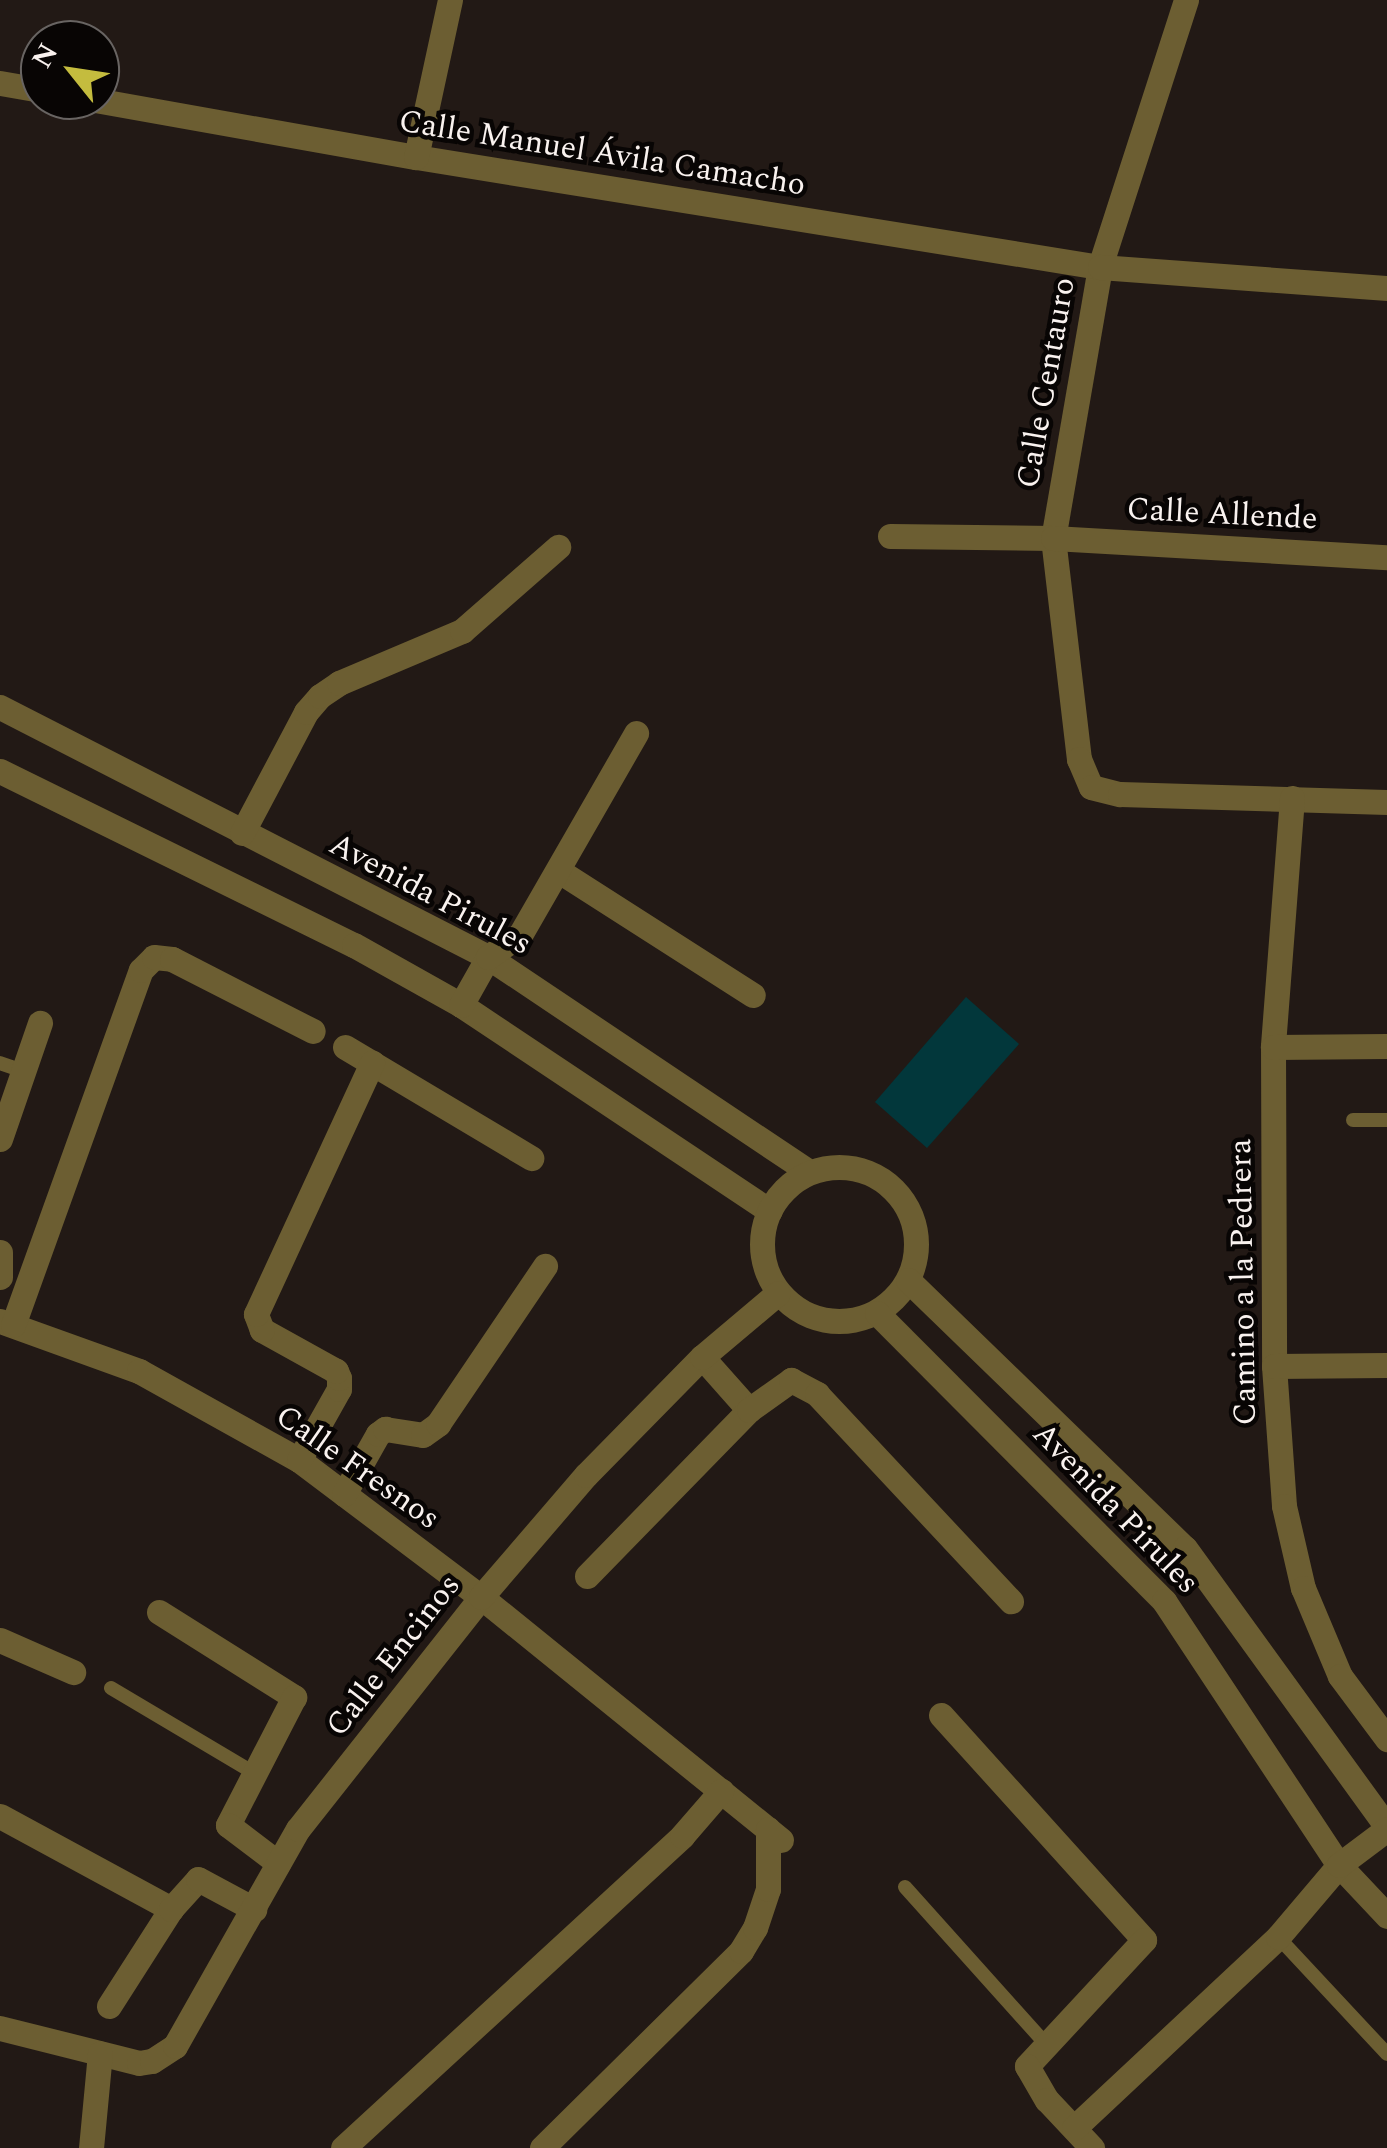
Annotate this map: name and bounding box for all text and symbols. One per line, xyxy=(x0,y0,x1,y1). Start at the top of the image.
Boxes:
north arrow xyxy=(20,20,120,120)
text: N xyxy=(21,35,70,76)
street label: Calle Manuel Ávila Camacho xyxy=(396,103,808,205)
street label: Calle Centauro xyxy=(1010,275,1084,491)
street label: Calle Allende xyxy=(1126,491,1318,539)
street label: Avenida Pirules xyxy=(322,826,538,964)
street label: Camino a la Pedrera xyxy=(1222,1138,1266,1426)
street label: Calle Fresnos xyxy=(268,1397,446,1539)
street label: Avenida Pirules xyxy=(1024,1415,1206,1603)
street label: Calle Encinos xyxy=(319,1567,469,1745)

